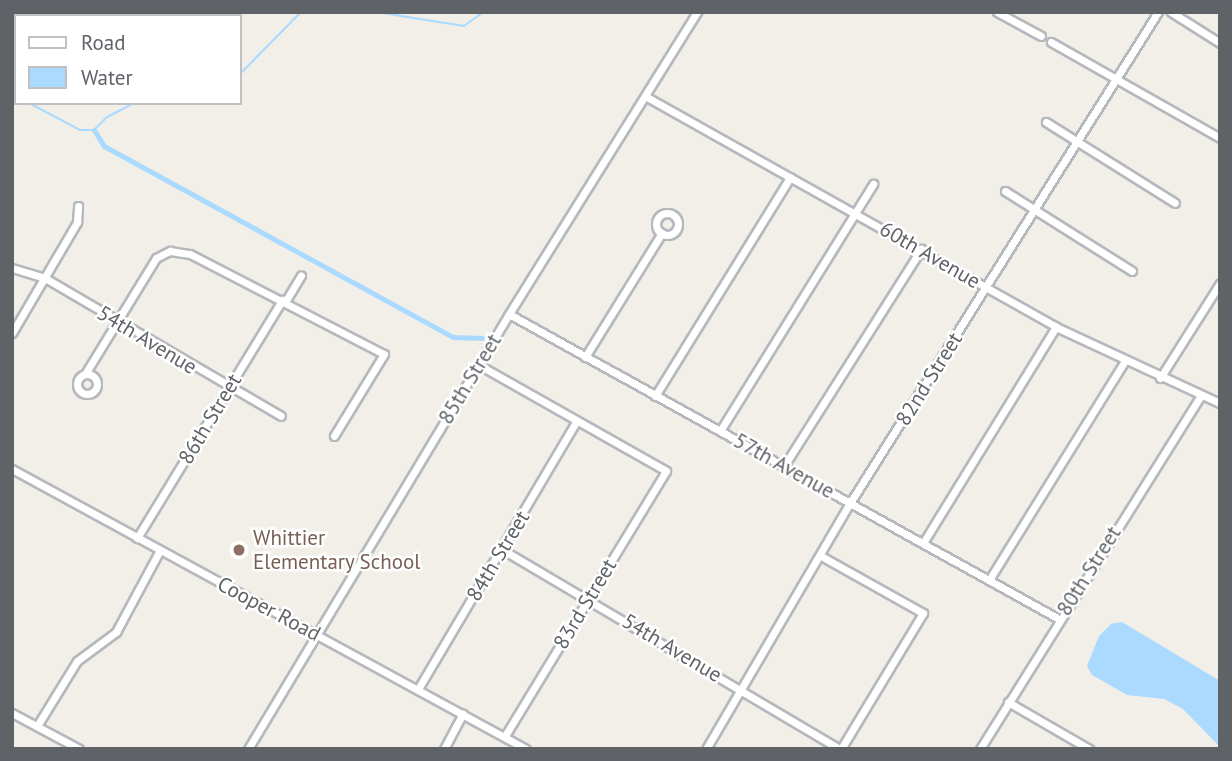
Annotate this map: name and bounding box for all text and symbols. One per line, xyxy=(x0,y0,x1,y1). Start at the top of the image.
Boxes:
legend xyxy=(14,14,242,105)
text: Road xyxy=(81,29,125,56)
text: Water xyxy=(81,64,133,91)
street label: 60th Avenue xyxy=(875,216,985,294)
street label: 54th Avenue xyxy=(92,300,202,380)
street label: 82nd Street xyxy=(891,328,967,430)
street label: 85th Street xyxy=(433,329,507,429)
street label: 86th Street xyxy=(173,369,247,469)
street label: 57th Avenue xyxy=(729,428,839,504)
street label: 84th Street xyxy=(461,506,535,606)
street label: 80th Street xyxy=(1052,522,1126,620)
place label: Whittier Elementary School xyxy=(253,525,421,575)
marker: Whittier Elementary School xyxy=(231,542,247,558)
street label: 83rd Street xyxy=(548,554,622,654)
street label: Cooper Road xyxy=(213,571,325,647)
street label: 54th Avenue xyxy=(617,608,727,688)

